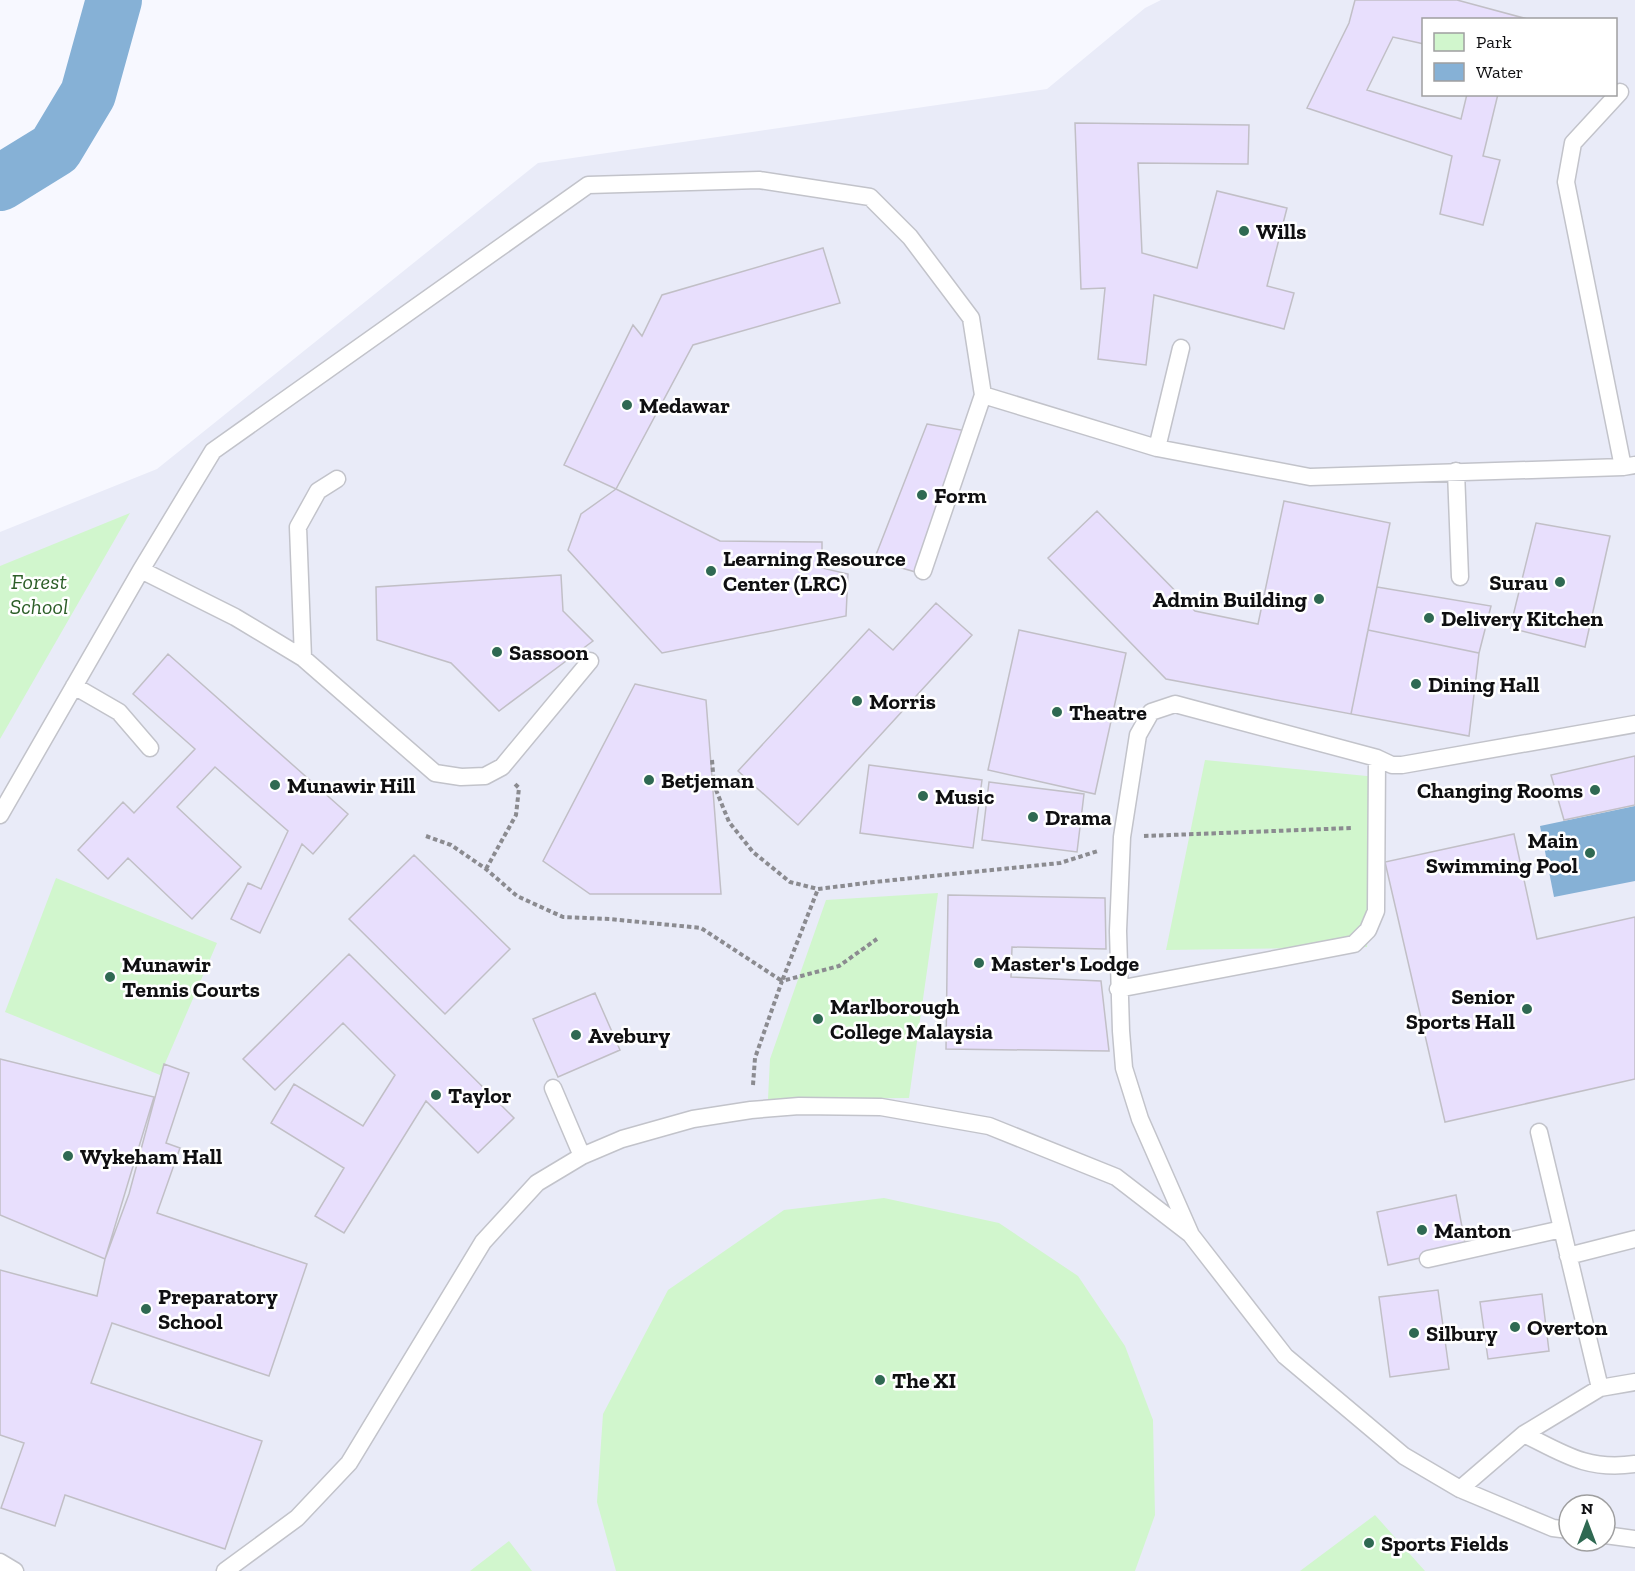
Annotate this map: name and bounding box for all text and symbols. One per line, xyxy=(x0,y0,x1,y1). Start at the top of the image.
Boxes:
legend xyxy=(1422,18,1617,96)
text: Park xyxy=(1476,31,1512,53)
text: Water xyxy=(1476,61,1523,83)
place label: Wills xyxy=(1256,218,1306,245)
marker: Wills xyxy=(1237,224,1251,238)
place label: Medawar xyxy=(639,392,730,419)
marker: Medawar xyxy=(620,398,634,412)
place label: Form xyxy=(934,482,987,509)
marker: Form xyxy=(915,488,929,502)
place label: Learning Resource Center (LRC) xyxy=(723,545,906,597)
marker: Learning Resource Center (LRC) xyxy=(704,564,718,578)
park label: Forest School xyxy=(10,568,68,620)
place label: Surau xyxy=(1489,569,1548,596)
marker: Surau xyxy=(1553,575,1567,589)
place label: Admin Building xyxy=(1153,586,1307,613)
marker: Admin Building xyxy=(1312,592,1326,606)
place label: Delivery Kitchen xyxy=(1441,605,1603,632)
marker: Delivery Kitchen xyxy=(1422,611,1436,625)
place label: Sassoon xyxy=(509,639,589,666)
marker: Sassoon xyxy=(490,645,504,659)
place label: Dining Hall xyxy=(1428,671,1539,698)
marker: Dining Hall xyxy=(1409,677,1423,691)
place label: Morris xyxy=(869,688,936,715)
marker: Morris xyxy=(850,694,864,708)
place label: Theatre xyxy=(1069,699,1147,726)
marker: Theatre xyxy=(1050,705,1064,719)
place label: Betjeman xyxy=(661,767,754,794)
place label: Munawir Hill xyxy=(287,772,416,799)
marker: Betjeman xyxy=(642,773,656,787)
place label: Changing Rooms xyxy=(1417,777,1583,804)
marker: Munawir Hill xyxy=(268,778,282,792)
place label: Music xyxy=(935,783,995,810)
marker: Changing Rooms xyxy=(1588,783,1602,797)
marker: Music xyxy=(916,789,930,803)
place label: Drama xyxy=(1045,804,1112,831)
marker: Drama xyxy=(1026,810,1040,824)
place label: Main Swimming Pool xyxy=(1426,827,1578,879)
marker: Main Swimming Pool xyxy=(1583,846,1597,860)
place label: Master's Lodge xyxy=(991,950,1140,977)
place label: Munawir Tennis Courts xyxy=(122,951,260,1003)
marker: Master's Lodge xyxy=(972,956,986,970)
marker: Munawir Tennis Courts xyxy=(103,970,117,984)
place label: Senior Sports Hall xyxy=(1406,983,1515,1035)
place label: Marlborough College Malaysia xyxy=(830,993,993,1045)
marker: Senior Sports Hall xyxy=(1520,1002,1534,1016)
marker: Marlborough College Malaysia xyxy=(811,1012,825,1026)
place label: Avebury xyxy=(588,1022,671,1049)
marker: Avebury xyxy=(569,1028,583,1042)
place label: Taylor xyxy=(448,1082,512,1109)
marker: Taylor xyxy=(429,1088,443,1102)
place label: Wykeham Hall xyxy=(80,1143,222,1170)
marker: Wykeham Hall xyxy=(61,1149,75,1163)
place label: Manton xyxy=(1434,1217,1511,1244)
marker: Manton xyxy=(1415,1223,1429,1237)
place label: Preparatory School xyxy=(158,1283,278,1335)
marker: Preparatory School xyxy=(139,1302,153,1316)
place label: Overton xyxy=(1527,1314,1608,1341)
place label: Silbury xyxy=(1426,1320,1498,1347)
marker: Overton xyxy=(1508,1320,1522,1334)
marker: Silbury xyxy=(1407,1326,1421,1340)
place label: The XI xyxy=(892,1367,956,1394)
marker: The XI xyxy=(873,1373,887,1387)
north arrow xyxy=(1557,1493,1617,1553)
text: N xyxy=(1581,1499,1593,1518)
place label: Sports Fields xyxy=(1381,1530,1509,1557)
marker: Sports Fields xyxy=(1362,1536,1376,1550)

